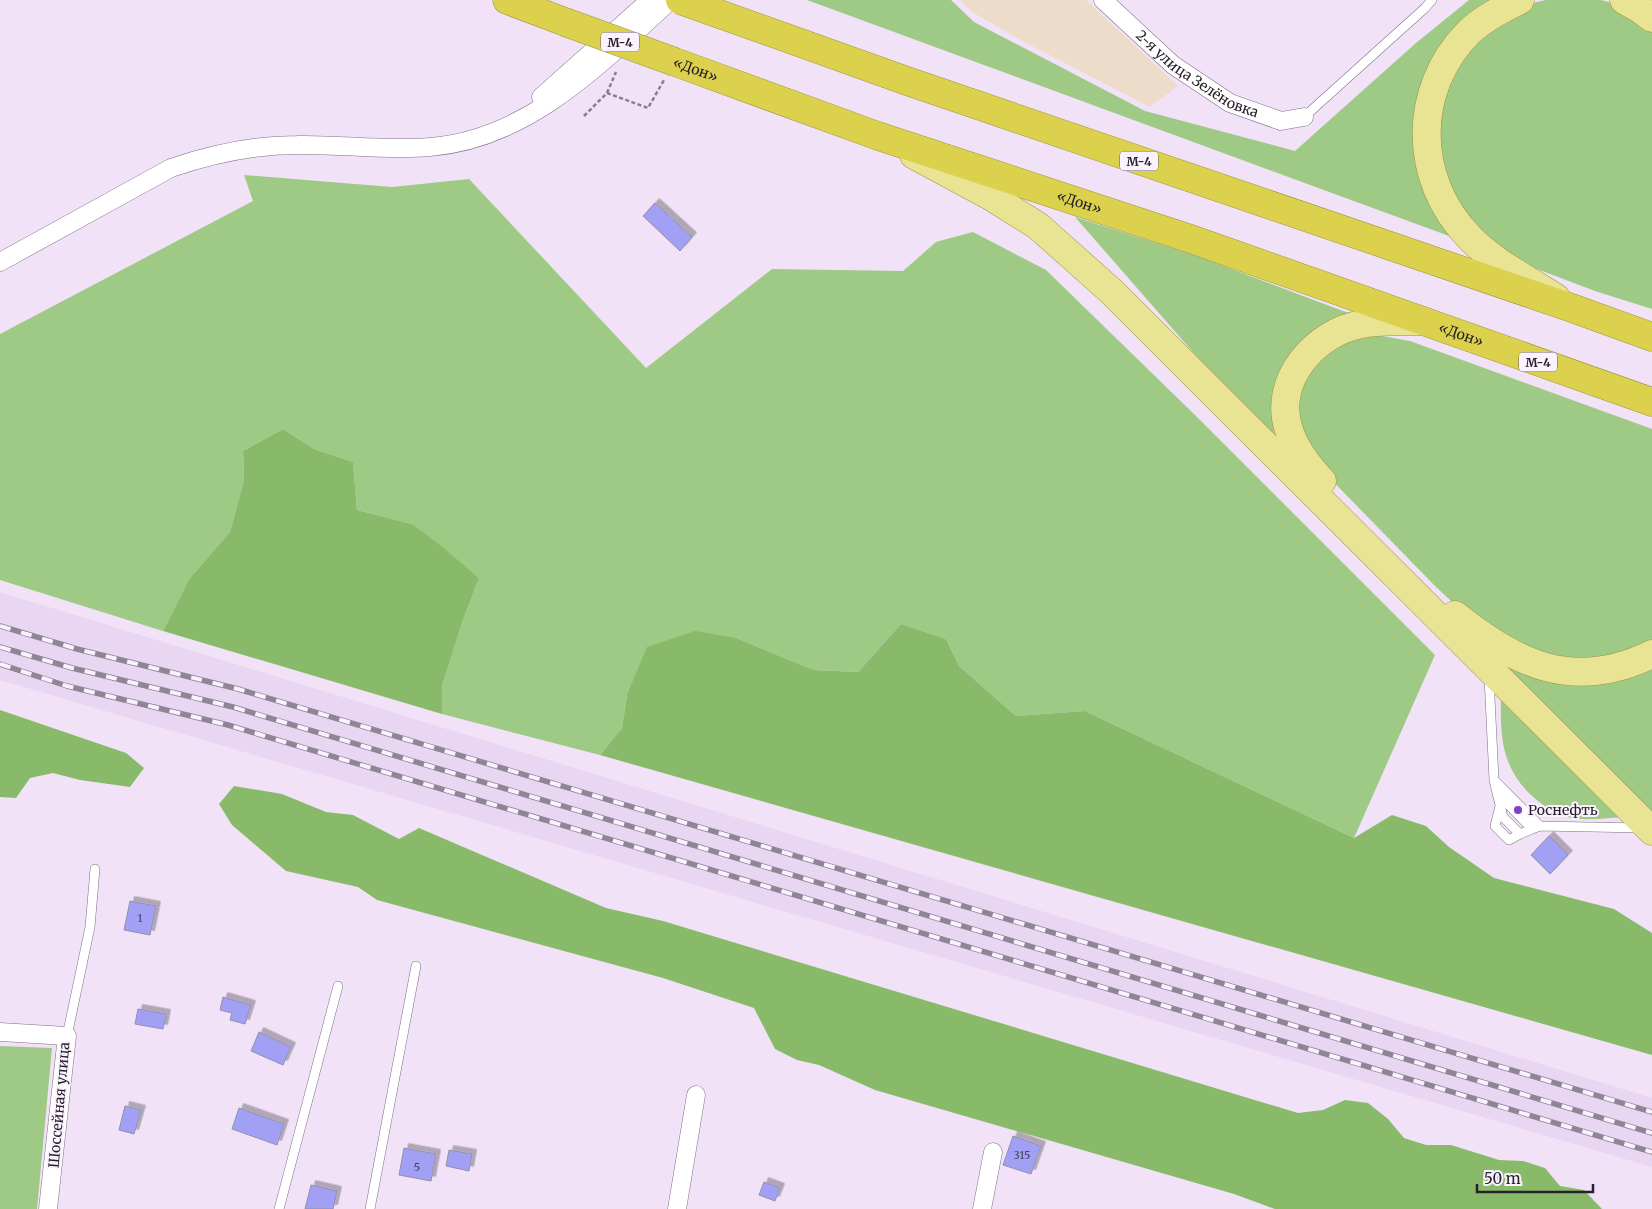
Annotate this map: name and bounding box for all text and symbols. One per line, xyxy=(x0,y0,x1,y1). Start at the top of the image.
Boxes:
street label: 2-я улица Зелёновка xyxy=(1132,26,1262,122)
road number: М-4 xyxy=(601,32,639,52)
street label: «Дон» xyxy=(671,53,721,86)
road number: М-4 xyxy=(1120,152,1158,170)
street label: «Дон» xyxy=(1054,186,1104,218)
street label: «Дон» xyxy=(1436,318,1486,351)
road number: М-4 xyxy=(1519,352,1557,372)
place label: Роснефть xyxy=(1528,801,1598,819)
marker: Роснефть xyxy=(1512,804,1524,816)
house number: 1 xyxy=(138,911,143,925)
street label: Шоссейная улица xyxy=(45,1041,74,1169)
house number: 315 xyxy=(1014,1148,1030,1162)
house number: 5 xyxy=(414,1160,420,1174)
scale bar xyxy=(1477,1162,1593,1194)
text: 50 m xyxy=(1484,1169,1521,1188)

